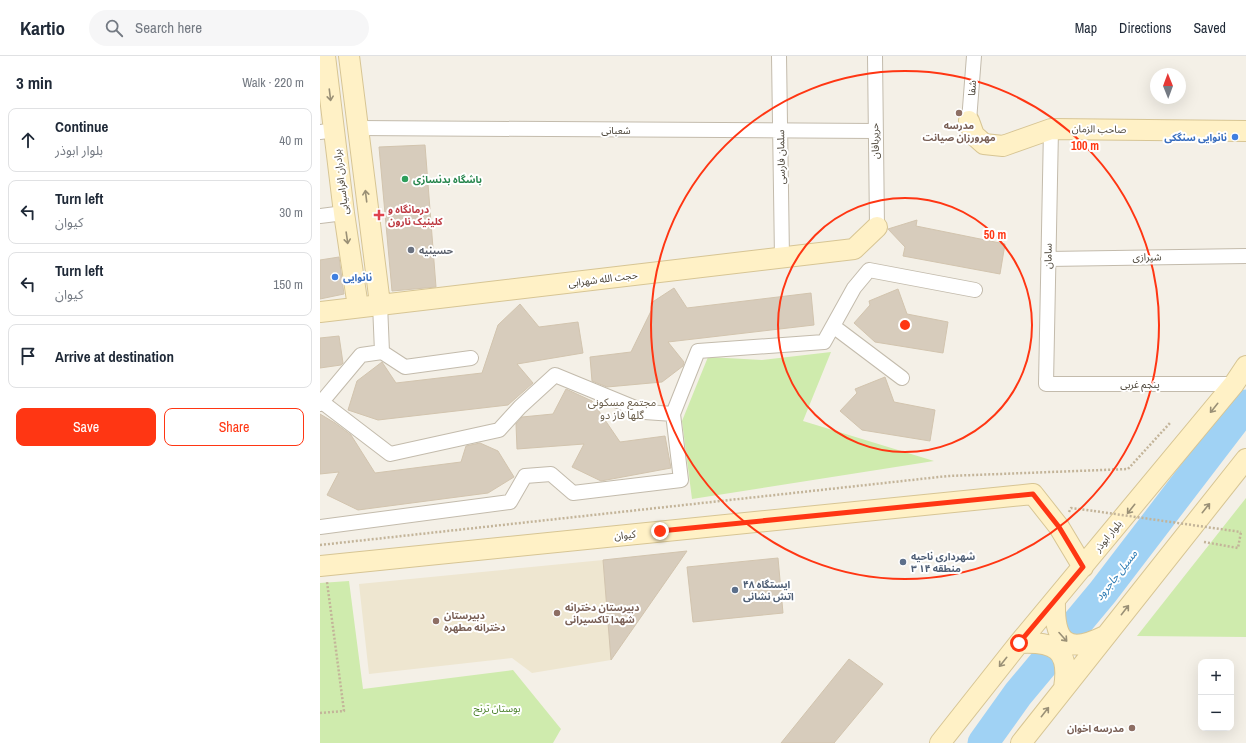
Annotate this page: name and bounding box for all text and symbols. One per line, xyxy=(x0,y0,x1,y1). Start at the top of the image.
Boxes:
search box xyxy=(89,10,369,46)
text: Kartio xyxy=(20,15,65,41)
icon: search xyxy=(103,17,125,39)
text: Search here xyxy=(135,17,202,38)
text: Map xyxy=(1075,19,1097,37)
text: Directions xyxy=(1119,19,1171,37)
text: Saved xyxy=(1193,19,1226,37)
north arrow xyxy=(1150,68,1186,104)
text: 3 min xyxy=(16,71,52,94)
text: Walk · 220 m xyxy=(242,74,304,91)
street label: شفا xyxy=(965,80,979,96)
one-way arrow xyxy=(326,88,334,101)
marker: مدرسه مهرورزان صیانت xyxy=(954,108,964,118)
text: Continue xyxy=(55,116,108,137)
place label: مدرسه مهرورزان صیانت xyxy=(923,119,996,144)
street label: صاحب الزمان xyxy=(1072,122,1126,136)
street label: حریربافان xyxy=(868,123,882,159)
street label: شعبانی xyxy=(601,124,631,137)
icon: ahead xyxy=(17,129,39,151)
street label: سلمان فارسی xyxy=(774,129,788,184)
place label: نانوایی سنگکی xyxy=(1164,131,1227,144)
text: 40 m xyxy=(279,132,303,149)
marker: نانوایی سنگکی xyxy=(1230,132,1240,142)
text: 100 m xyxy=(1071,138,1099,154)
text: بلوار ابوذر xyxy=(55,142,103,159)
street label: برادران افراسیابی xyxy=(330,148,351,216)
place label: باشگاه بدنسازی xyxy=(413,173,482,186)
marker: باشگاه بدنسازی xyxy=(400,174,410,184)
text: Turn left xyxy=(55,188,103,209)
one-way arrow xyxy=(362,190,370,203)
icon: left xyxy=(17,201,39,223)
place label: درمانگاه و کلینیک نارون xyxy=(388,203,443,228)
text: 30 m xyxy=(279,204,303,221)
marker: درمانگاه و کلینیک نارون xyxy=(373,209,385,221)
text: کیوان xyxy=(55,214,83,231)
text: 50 m xyxy=(984,227,1006,243)
one-way arrow xyxy=(343,231,351,244)
street label: سامان xyxy=(1041,243,1055,269)
place label: حسینیه xyxy=(419,244,454,257)
marker: حسینیه xyxy=(406,245,416,255)
street label: شیرازی xyxy=(1132,250,1162,264)
text: Turn left xyxy=(55,260,103,281)
street label: حجت الله شهرابی xyxy=(568,268,638,290)
place label: نانوایی xyxy=(343,271,372,284)
marker: نانوایی xyxy=(330,272,340,282)
icon: left xyxy=(17,273,39,295)
text: 150 m xyxy=(273,276,303,293)
text: کیوان xyxy=(55,286,83,303)
centre of rings xyxy=(898,318,912,332)
icon: arrive xyxy=(17,345,39,367)
text: Arrive at destination xyxy=(55,346,174,367)
street label: پنجم غربی xyxy=(1120,378,1160,392)
district label: مجتمع مسکونی گلها فاز دو xyxy=(588,395,656,422)
one-way arrow xyxy=(1209,403,1218,414)
button: Save xyxy=(16,408,156,446)
button: Share xyxy=(164,408,304,446)
one-way arrow xyxy=(1127,503,1136,514)
one-way arrow xyxy=(1202,503,1211,514)
street label: بلوار ابوذر xyxy=(1091,517,1125,555)
route end xyxy=(651,522,669,540)
street label: کیوان xyxy=(613,527,637,543)
water label: مسیل جاجرود xyxy=(1092,547,1140,603)
place label: شهرداری ناحیه ۳ منطقه ۱۴ xyxy=(911,550,975,575)
marker: شهرداری ناحیه ۳ منطقه ۱۴ xyxy=(898,557,908,567)
place label: ایستگاه ۴۸ اتش نشانی xyxy=(743,578,794,603)
marker: ایستگاه ۴۸ اتش نشانی xyxy=(730,585,740,595)
place label: دبیرستان دخترانه شهدا تاکسیرانی xyxy=(565,601,639,626)
one-way arrow xyxy=(1121,604,1129,615)
marker: دبیرستان دخترانه شهدا تاکسیرانی xyxy=(552,608,562,618)
place label: دبیرستان دخترانه مطهره xyxy=(444,609,506,634)
marker: دبیرستان دخترانه مطهره xyxy=(431,616,441,626)
one-way arrow xyxy=(1059,632,1068,642)
route start xyxy=(1010,634,1028,652)
one-way arrow xyxy=(999,657,1008,668)
map controls xyxy=(1198,659,1234,731)
button: + xyxy=(1198,659,1234,695)
button: − xyxy=(1198,695,1234,731)
park label: بوستان ترنج xyxy=(474,702,521,716)
one-way arrow xyxy=(1041,707,1049,718)
place label: مدرسه اخوان xyxy=(1067,722,1124,735)
marker: مدرسه اخوان xyxy=(1127,723,1137,733)

